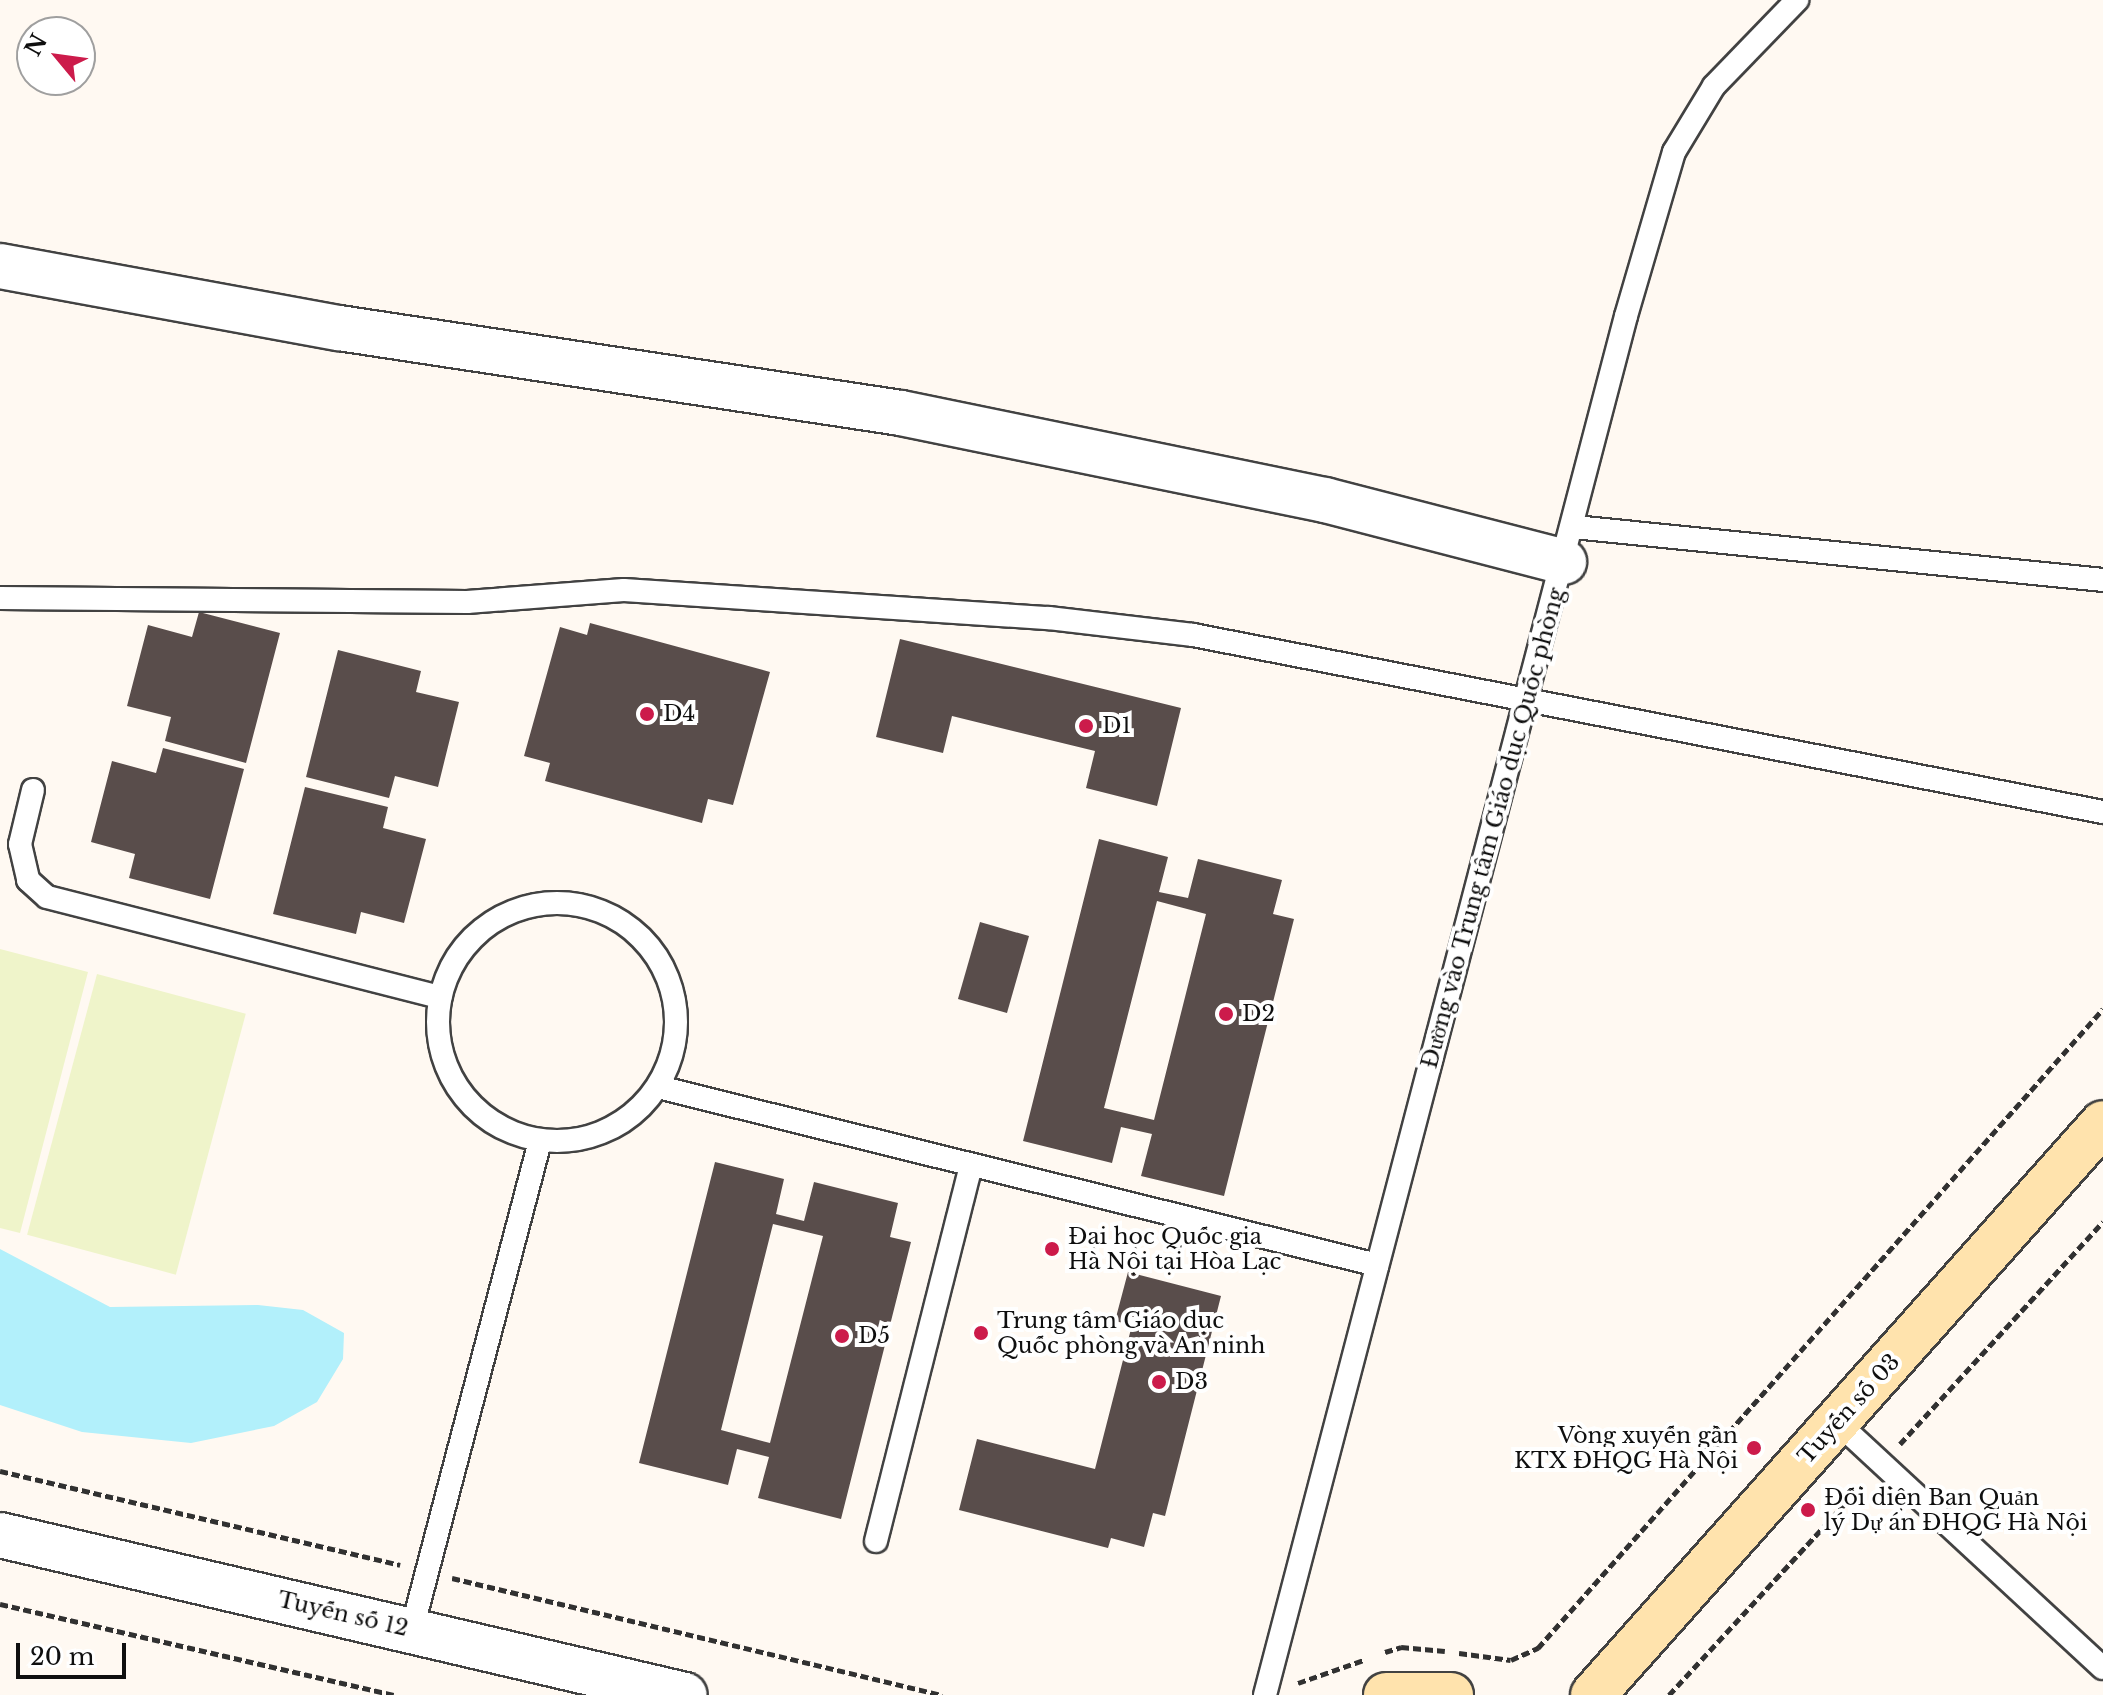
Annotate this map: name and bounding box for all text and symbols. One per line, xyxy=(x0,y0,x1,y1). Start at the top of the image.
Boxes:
north arrow xyxy=(16,16,96,96)
text: N xyxy=(19,30,53,61)
street label: Đường vào Trung tâm Giáo dục Quốc phòng xyxy=(1416,584,1570,1072)
place label: D4 xyxy=(663,701,695,727)
marker: D4 xyxy=(638,705,656,723)
place label: D1 xyxy=(1102,713,1131,739)
marker: D1 xyxy=(1077,717,1095,735)
place label: D2 xyxy=(1242,1001,1275,1027)
marker: D2 xyxy=(1217,1005,1235,1023)
place label: Đại học Quốc gia Hà Nội tại Hòa Lạc xyxy=(1068,1223,1282,1274)
marker: Đại học Quốc gia Hà Nội tại Hòa Lạc xyxy=(1043,1240,1061,1258)
place label: Trung tâm Giáo dục Quốc phòng và An ninh xyxy=(997,1307,1267,1358)
place label: D5 xyxy=(858,1323,890,1349)
marker: Trung tâm Giáo dục Quốc phòng và An ninh xyxy=(972,1324,990,1342)
marker: D5 xyxy=(833,1327,851,1345)
street label: Tuyến số 03 xyxy=(1793,1349,1905,1469)
place label: D3 xyxy=(1175,1369,1208,1395)
marker: D3 xyxy=(1150,1373,1168,1391)
place label: Vòng xuyến gần KTX ĐHQG Hà Nội xyxy=(1513,1422,1738,1474)
marker: Vòng xuyến gần KTX ĐHQG Hà Nội xyxy=(1745,1439,1763,1457)
place label: Đối diện Ban Quản lý Dự án ĐHQG Hà Nội xyxy=(1824,1484,2089,1536)
marker: Đối diện Ban Quản lý Dự án ĐHQG Hà Nội xyxy=(1799,1501,1817,1519)
street label: Tuyến số 12 xyxy=(275,1586,411,1642)
scale bar xyxy=(20,1627,130,1677)
text: 20 m xyxy=(30,1642,95,1671)

